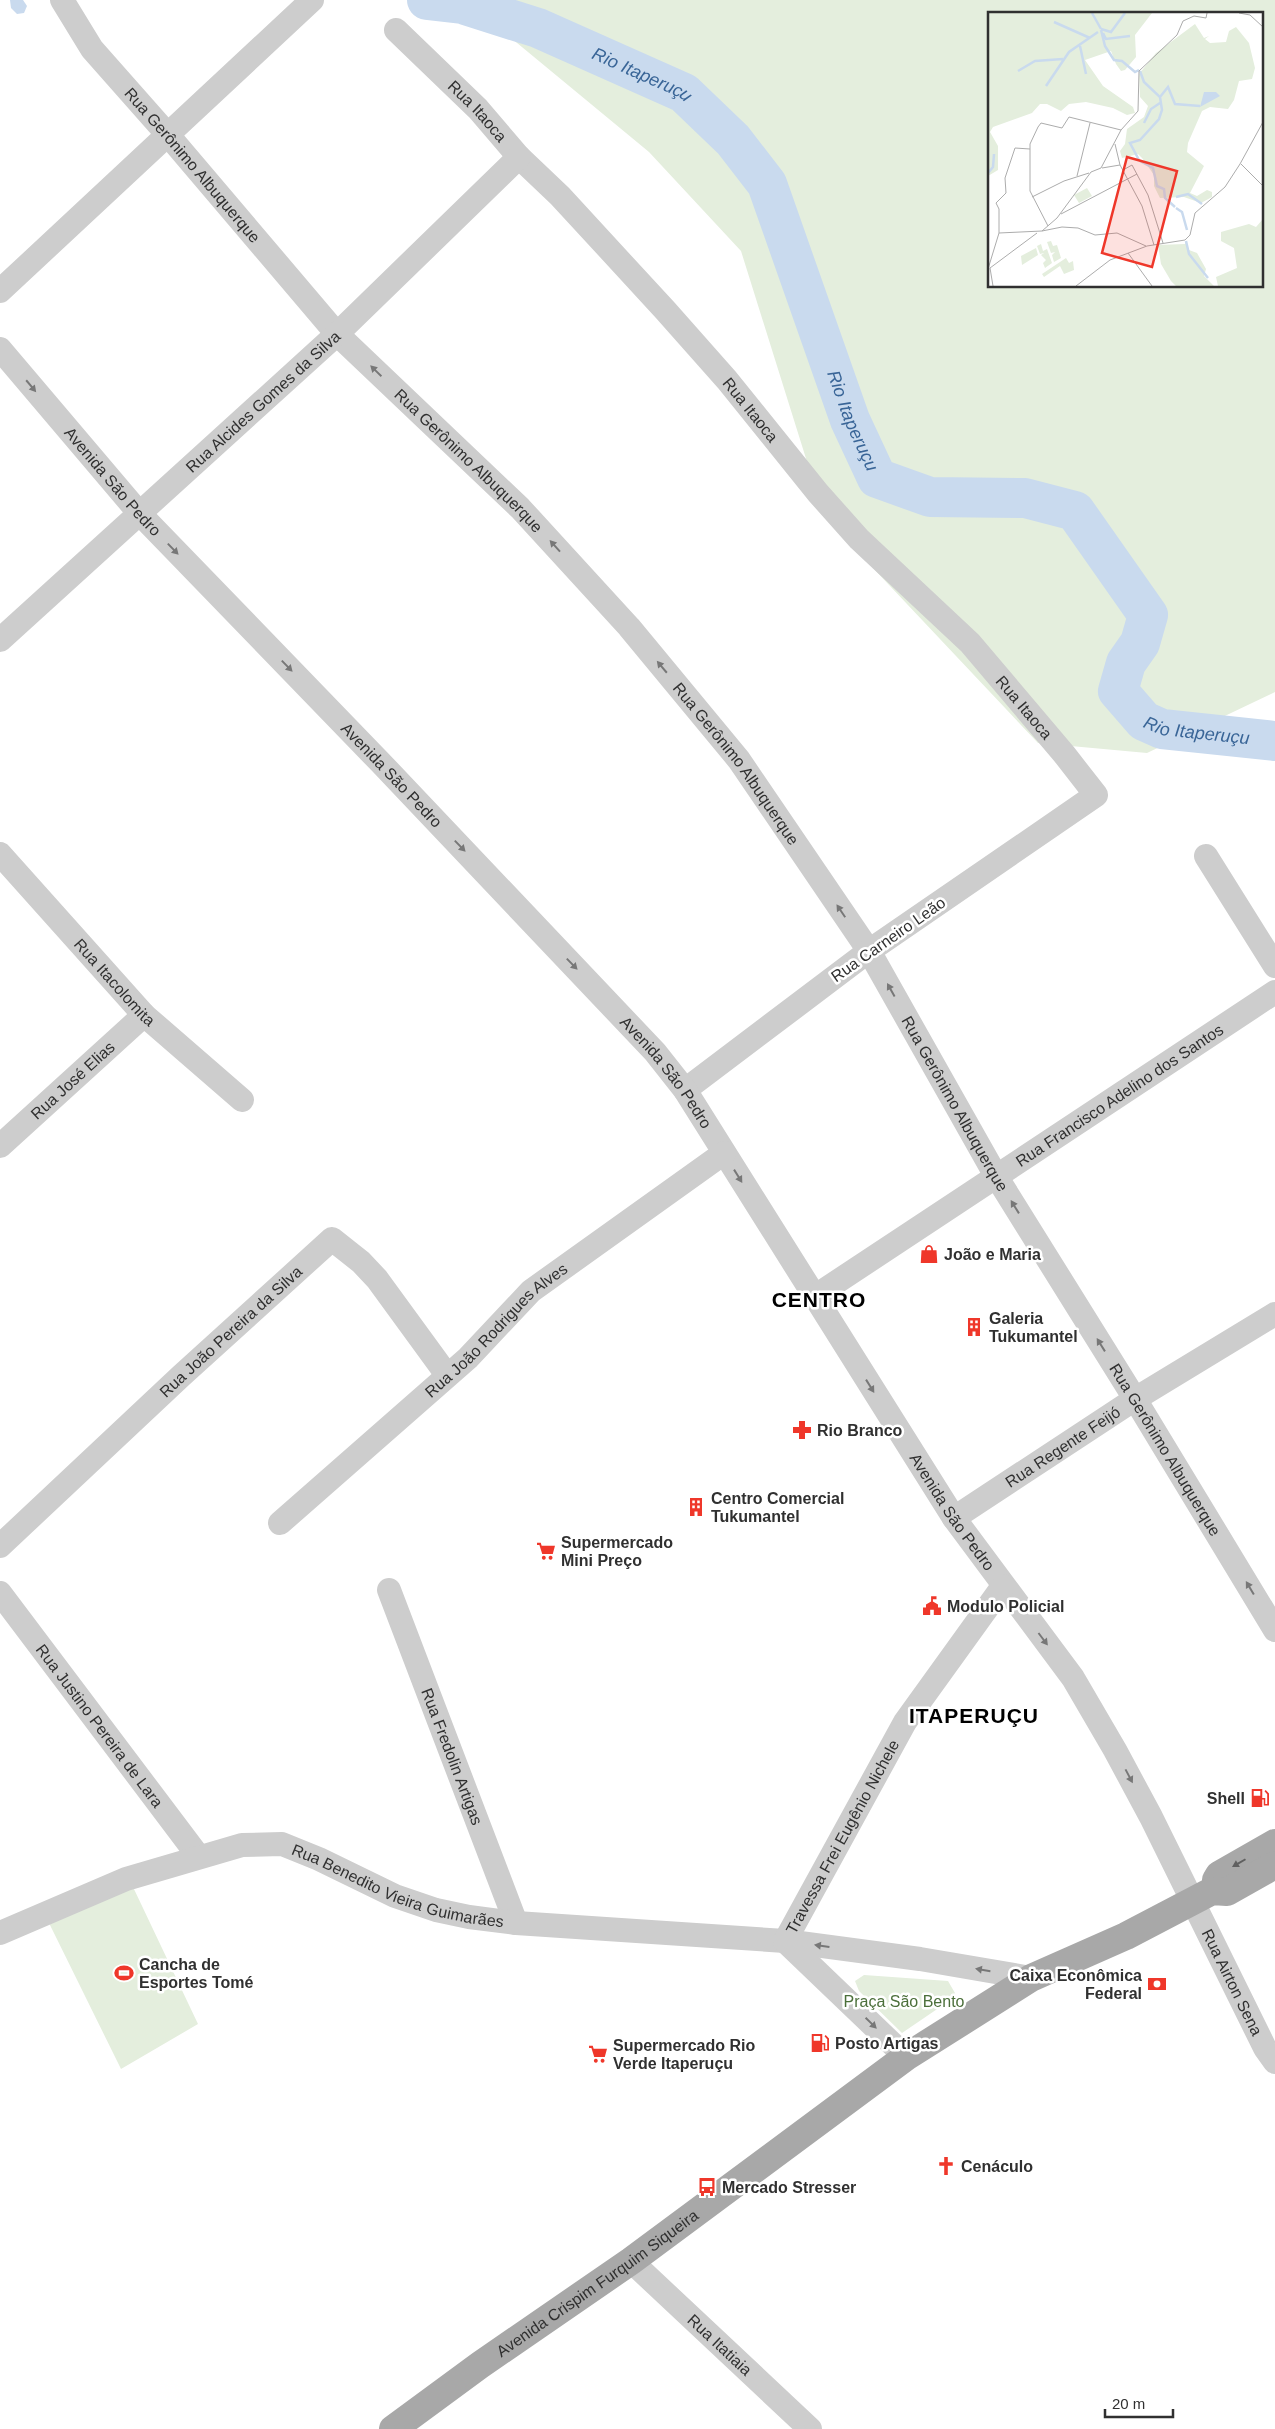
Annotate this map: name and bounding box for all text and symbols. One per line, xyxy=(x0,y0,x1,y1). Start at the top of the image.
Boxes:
inset map xyxy=(988,12,1262,288)
water label: Rio Itaperuçu xyxy=(589,43,697,106)
street label: Rua Itaoca xyxy=(445,77,510,145)
street label: Rua Gerônimo Albuquerque xyxy=(121,84,264,246)
street label: Rua Alcides Gomes da Silva xyxy=(183,327,344,476)
one-way arrow xyxy=(370,365,382,377)
water label: Rio Itaperuçu xyxy=(823,368,882,474)
street label: Rua Itaoca xyxy=(719,374,781,445)
one-way arrow xyxy=(26,380,37,393)
street label: Rua Gerônimo Albuquerque xyxy=(391,386,546,536)
street label: Avenida São Pedro xyxy=(61,424,164,539)
one-way arrow xyxy=(549,539,560,552)
one-way arrow xyxy=(167,543,179,555)
one-way arrow xyxy=(280,660,292,672)
one-way arrow xyxy=(657,661,668,674)
street label: Rua Itaoca xyxy=(992,672,1056,743)
street label: Rua Gerônimo Albuquerque xyxy=(670,679,802,848)
water label: Rio Itaperuçu xyxy=(1141,712,1251,748)
street label: Avenida São Pedro xyxy=(338,720,445,831)
one-way arrow xyxy=(454,840,466,852)
street label: Rua Carneiro Leão xyxy=(828,894,949,985)
one-way arrow xyxy=(837,904,846,917)
street label: Rua Itacolomita xyxy=(71,935,158,1029)
one-way arrow xyxy=(566,958,578,970)
one-way arrow xyxy=(887,983,895,997)
street label: Avenida São Pedro xyxy=(617,1013,715,1132)
street label: Rua Gerônimo Albuquerque xyxy=(898,1013,1011,1194)
street label: Rua Francisco Adelino dos Santos xyxy=(1013,1021,1226,1170)
street label: Rua José Elias xyxy=(28,1038,118,1123)
one-way arrow xyxy=(734,1170,743,1183)
one-way arrow xyxy=(1011,1200,1020,1214)
shop icon: João e Maria xyxy=(918,1243,940,1265)
place label: João e Maria xyxy=(944,1246,1041,1263)
street label: Rua João Rodrigues Alves xyxy=(422,1260,571,1401)
street label: Rua João Pereira da Silva xyxy=(156,1263,305,1401)
district label: CENTRO xyxy=(772,1288,866,1311)
place label: Galeria Tukumantel xyxy=(989,1310,1078,1345)
building icon: Galeria Tukumantel xyxy=(963,1316,985,1338)
one-way arrow xyxy=(1097,1338,1106,1352)
street label: Rua Gerônimo Albuquerque xyxy=(1106,1361,1224,1539)
one-way arrow xyxy=(865,1379,875,1393)
street label: Rua Regente Feijó xyxy=(1002,1403,1123,1491)
pharmacy icon: Rio Branco xyxy=(791,1419,813,1441)
place label: Rio Branco xyxy=(817,1422,903,1439)
street label: Avenida São Pedro xyxy=(907,1450,998,1574)
place label: Centro Comercial Tukumantel xyxy=(711,1490,844,1525)
building icon: Centro Comercial Tukumantel xyxy=(685,1496,707,1518)
place label: Supermercado Mini Preço xyxy=(561,1534,673,1569)
supermarket icon: Supermercado Mini Preço xyxy=(535,1540,557,1562)
one-way arrow xyxy=(1245,1582,1254,1595)
public building icon: Modulo Policial xyxy=(921,1595,943,1617)
place label: Modulo Policial xyxy=(947,1598,1064,1615)
one-way arrow xyxy=(1038,1632,1048,1646)
street label: Rua Justino Pereira de Lara xyxy=(33,1641,166,1811)
street label: Rua Fredolin Artigas xyxy=(418,1686,486,1827)
district label: ITAPERUÇU xyxy=(909,1704,1039,1727)
street label: Travessa Frei Eugênio Nichele xyxy=(783,1737,903,1937)
one-way arrow xyxy=(1125,1769,1133,1783)
fuel station icon: Shell xyxy=(1249,1787,1271,1809)
place label: Shell xyxy=(1207,1790,1245,1807)
street label: Rua Benedito Vieira Guimarães xyxy=(289,1841,505,1930)
one-way arrow xyxy=(1232,1859,1247,1867)
street label: Rua Airton Sena xyxy=(1199,1926,1265,2038)
one-way arrow xyxy=(814,1942,830,1950)
place label: Cancha de Esportes Tomé xyxy=(139,1956,254,1991)
sports icon: Cancha de Esportes Tomé xyxy=(113,1962,135,1984)
one-way arrow xyxy=(975,1966,991,1974)
place label: Caixa Econômica Federal xyxy=(1010,1967,1142,2002)
bank icon: Caixa Econômica Federal xyxy=(1146,1973,1168,1995)
park label: Praça São Bento xyxy=(844,1993,965,2010)
one-way arrow xyxy=(865,2017,877,2029)
fuel station icon: Posto Artigas xyxy=(809,2032,831,2054)
place label: Posto Artigas xyxy=(835,2035,939,2052)
place label: Supermercado Rio Verde Itaperuçu xyxy=(613,2037,755,2072)
supermarket icon: Supermercado Rio Verde Itaperuçu xyxy=(587,2043,609,2065)
church icon: Cenáculo xyxy=(935,2155,957,2177)
place label: Cenáculo xyxy=(961,2158,1033,2175)
bus stop icon: Mercado Stresser xyxy=(696,2176,718,2198)
place label: Mercado Stresser xyxy=(722,2179,856,2196)
street label: Avenida Crispim Furquim Siqueira xyxy=(493,2206,701,2360)
street label: Rua Itatiaia xyxy=(684,2311,755,2379)
scale bar xyxy=(1105,2386,1172,2418)
text: 20 m xyxy=(1112,2395,1145,2412)

